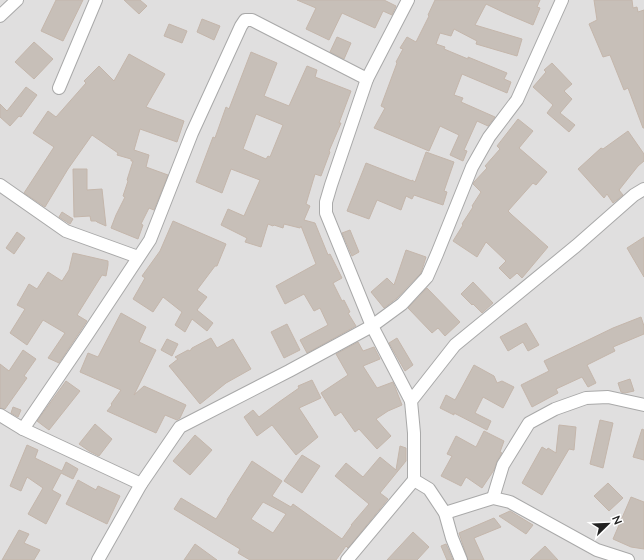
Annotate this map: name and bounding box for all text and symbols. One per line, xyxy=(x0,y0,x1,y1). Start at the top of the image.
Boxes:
north arrow xyxy=(588,504,628,544)
text: N xyxy=(610,513,625,526)

